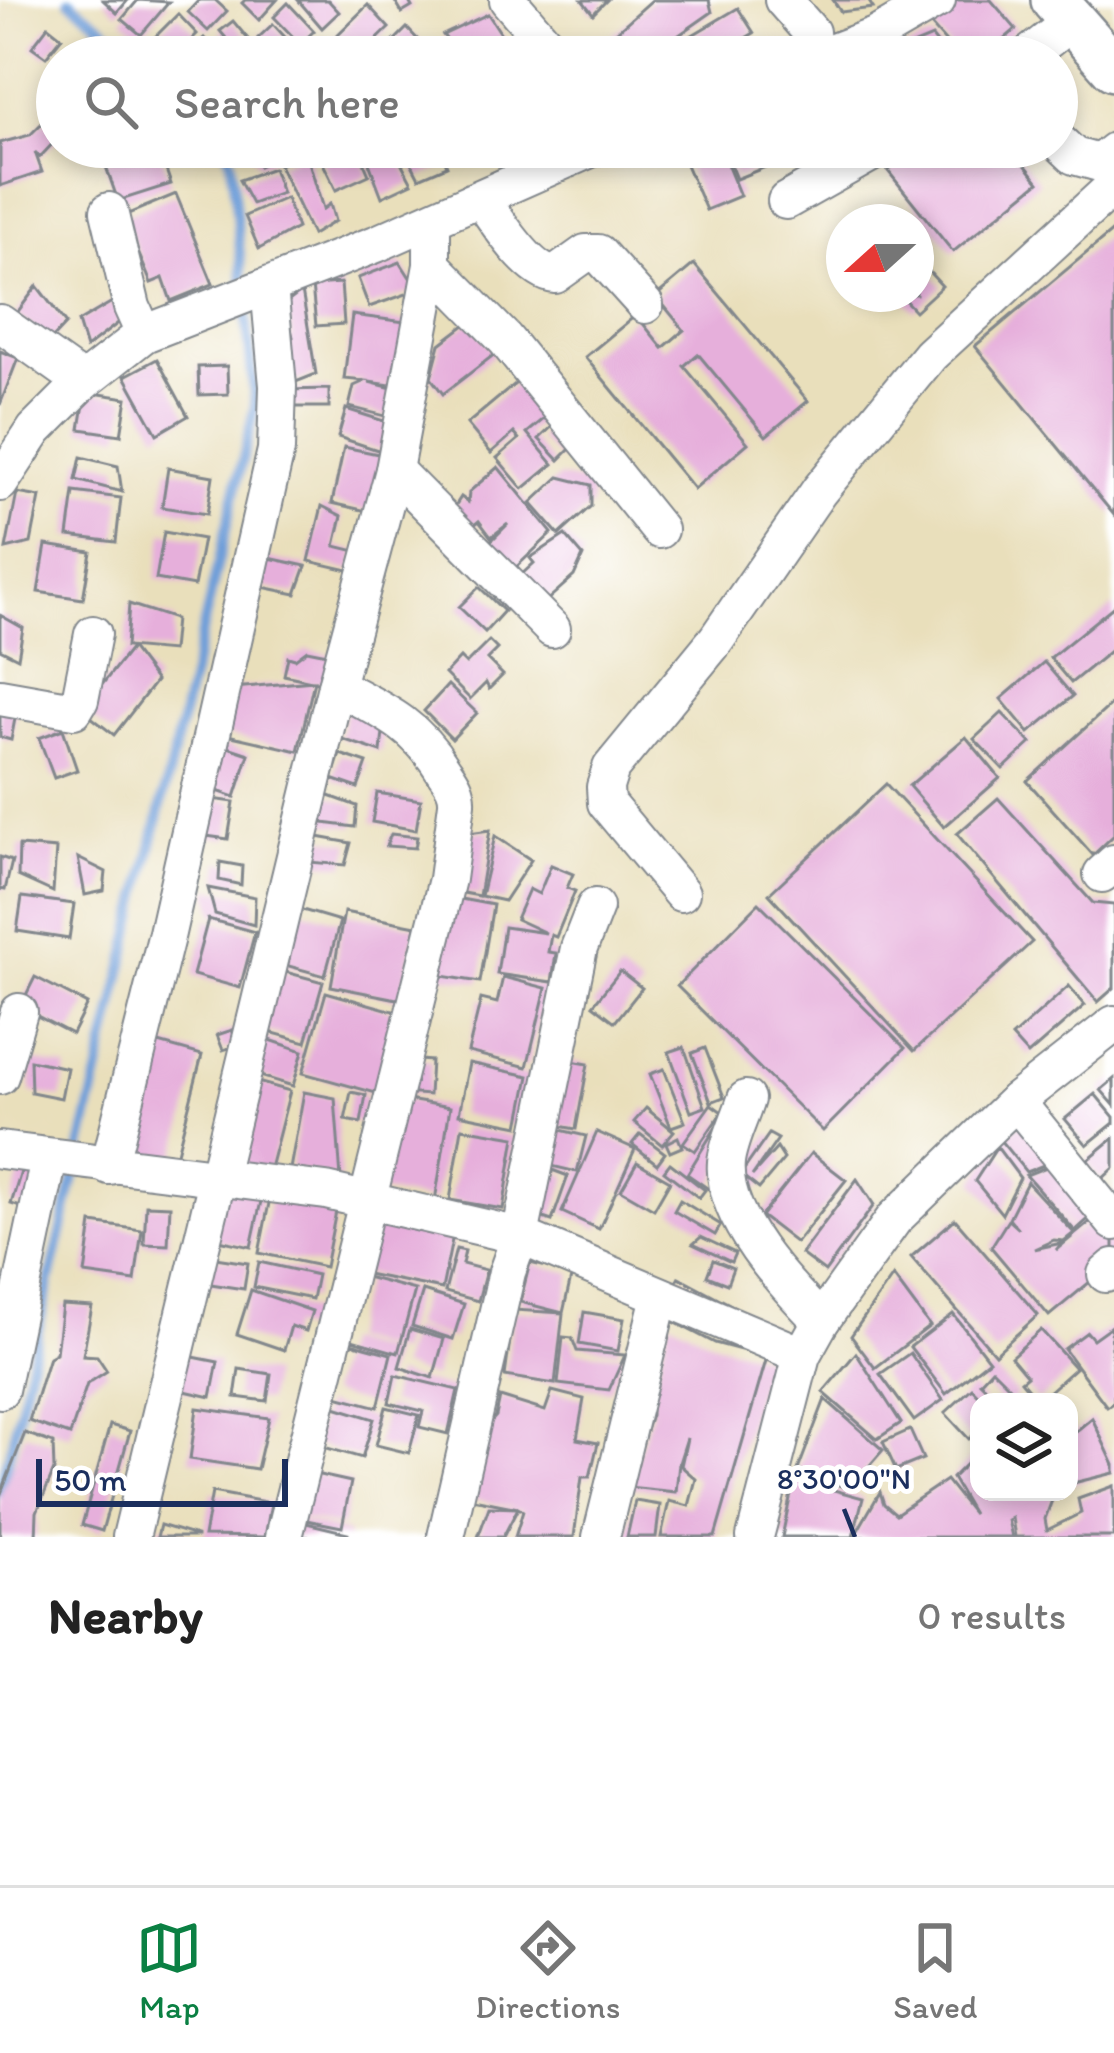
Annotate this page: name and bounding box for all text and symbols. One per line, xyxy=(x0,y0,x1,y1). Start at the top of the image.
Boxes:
search box xyxy=(36,36,1078,168)
icon: search xyxy=(78,69,144,135)
text: Search here xyxy=(174,75,400,129)
north arrow xyxy=(826,204,934,312)
map controls xyxy=(970,1393,1078,1501)
button: layers xyxy=(970,1393,1078,1501)
scale bar xyxy=(36,1453,288,1506)
text: 50 m xyxy=(54,1460,127,1499)
text: 8°30'00"N xyxy=(777,1460,911,1497)
text: Nearby xyxy=(48,1585,203,1646)
text: 0 results xyxy=(917,1592,1066,1639)
tab: Map xyxy=(136,1915,202,2026)
tab: Directions xyxy=(475,1915,620,2026)
tab: Saved xyxy=(893,1915,978,2026)

